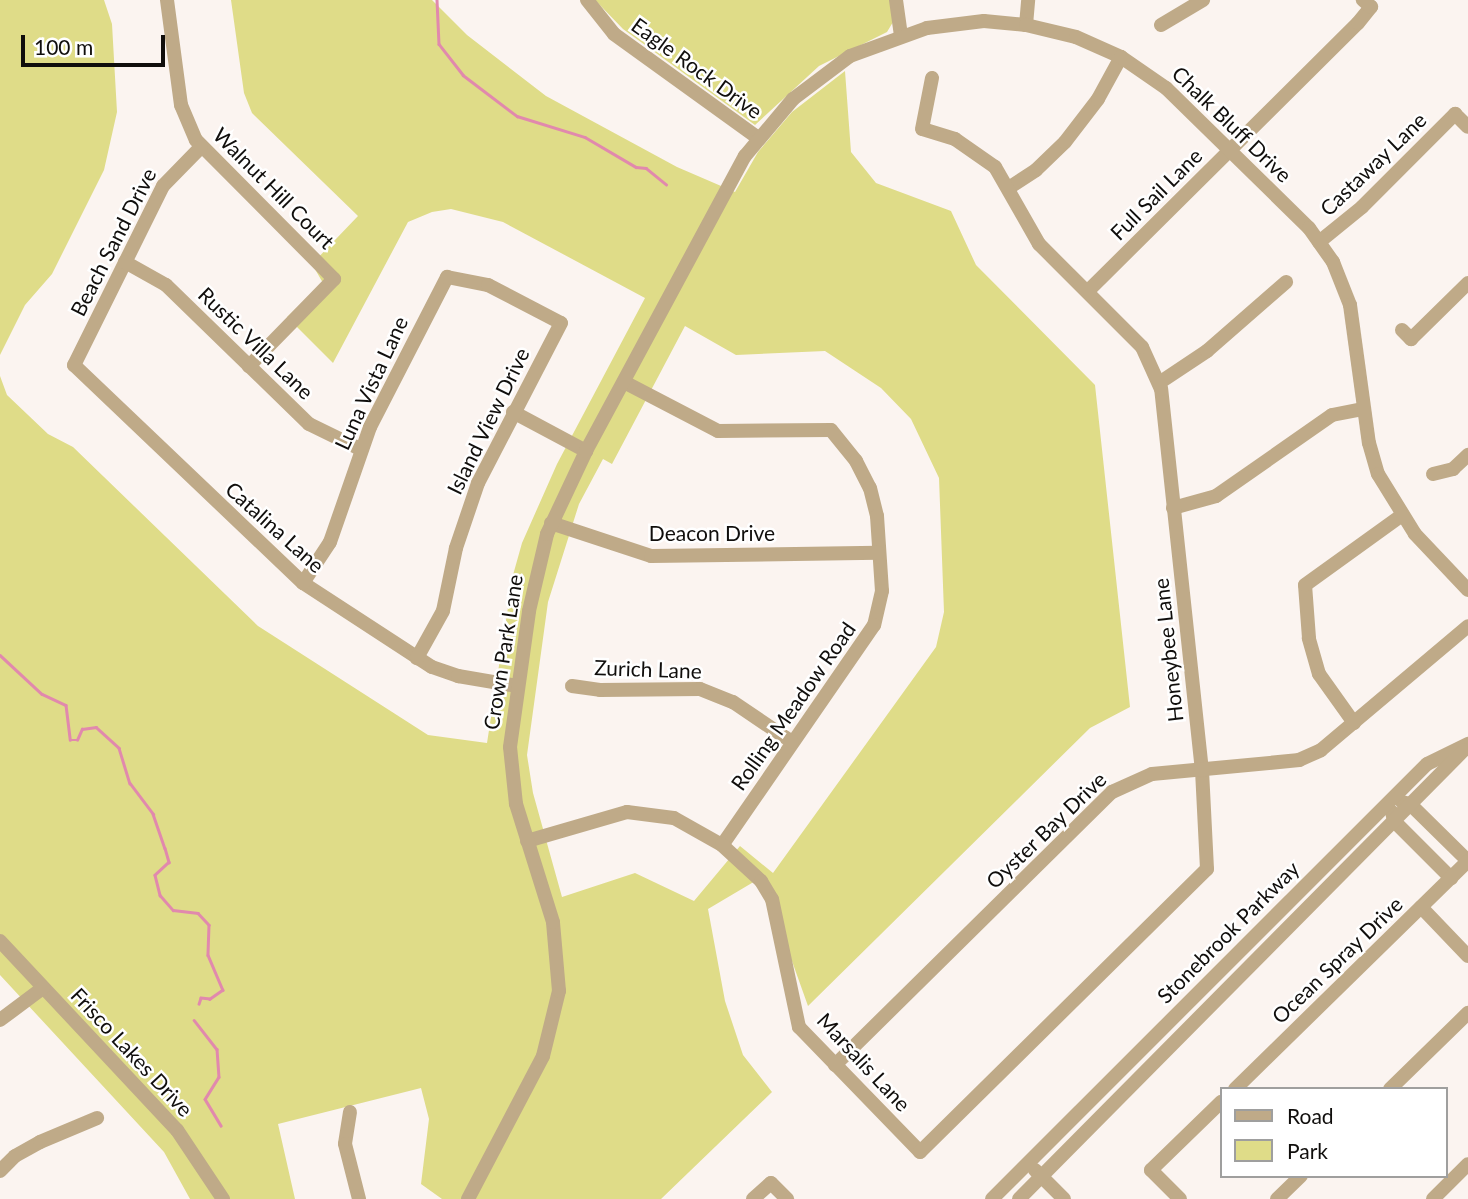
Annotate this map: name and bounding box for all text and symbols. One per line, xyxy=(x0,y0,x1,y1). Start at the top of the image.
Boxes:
street label: Eagle Rock Drive xyxy=(627,12,767,124)
scale bar xyxy=(24,21,168,65)
text: 100 m xyxy=(34,34,93,59)
street label: Chalk Bluff Drive xyxy=(1167,61,1297,187)
street label: Castaway Lane xyxy=(1315,107,1431,221)
street label: Walnut Hill Court xyxy=(208,122,340,254)
street label: Full Sail Lane xyxy=(1105,143,1207,245)
street label: Beach Sand Drive xyxy=(65,164,161,320)
street label: Rustic Villa Lane xyxy=(193,282,319,404)
street label: Luna Vista Lane xyxy=(329,312,413,454)
street label: Island View Drive xyxy=(441,343,535,499)
street label: Catalina Lane xyxy=(221,476,329,578)
street label: Deacon Drive xyxy=(649,520,775,546)
street label: Crown Park Lane xyxy=(478,573,528,731)
street label: Honeybee Lane xyxy=(1148,577,1188,723)
street label: Rolling Meadow Road xyxy=(725,617,861,795)
street label: Zurich Lane xyxy=(594,655,702,683)
street label: Oyster Bay Drive xyxy=(980,766,1112,894)
street label: Stonebrook Parkway xyxy=(1152,856,1304,1008)
street label: Ocean Spray Drive xyxy=(1266,891,1408,1029)
street label: Frisco Lakes Drive xyxy=(66,982,198,1122)
street label: Marsalis Lane xyxy=(812,1008,916,1116)
legend xyxy=(1220,1087,1447,1178)
text: Road xyxy=(1287,1103,1334,1128)
text: Park xyxy=(1287,1138,1328,1163)

